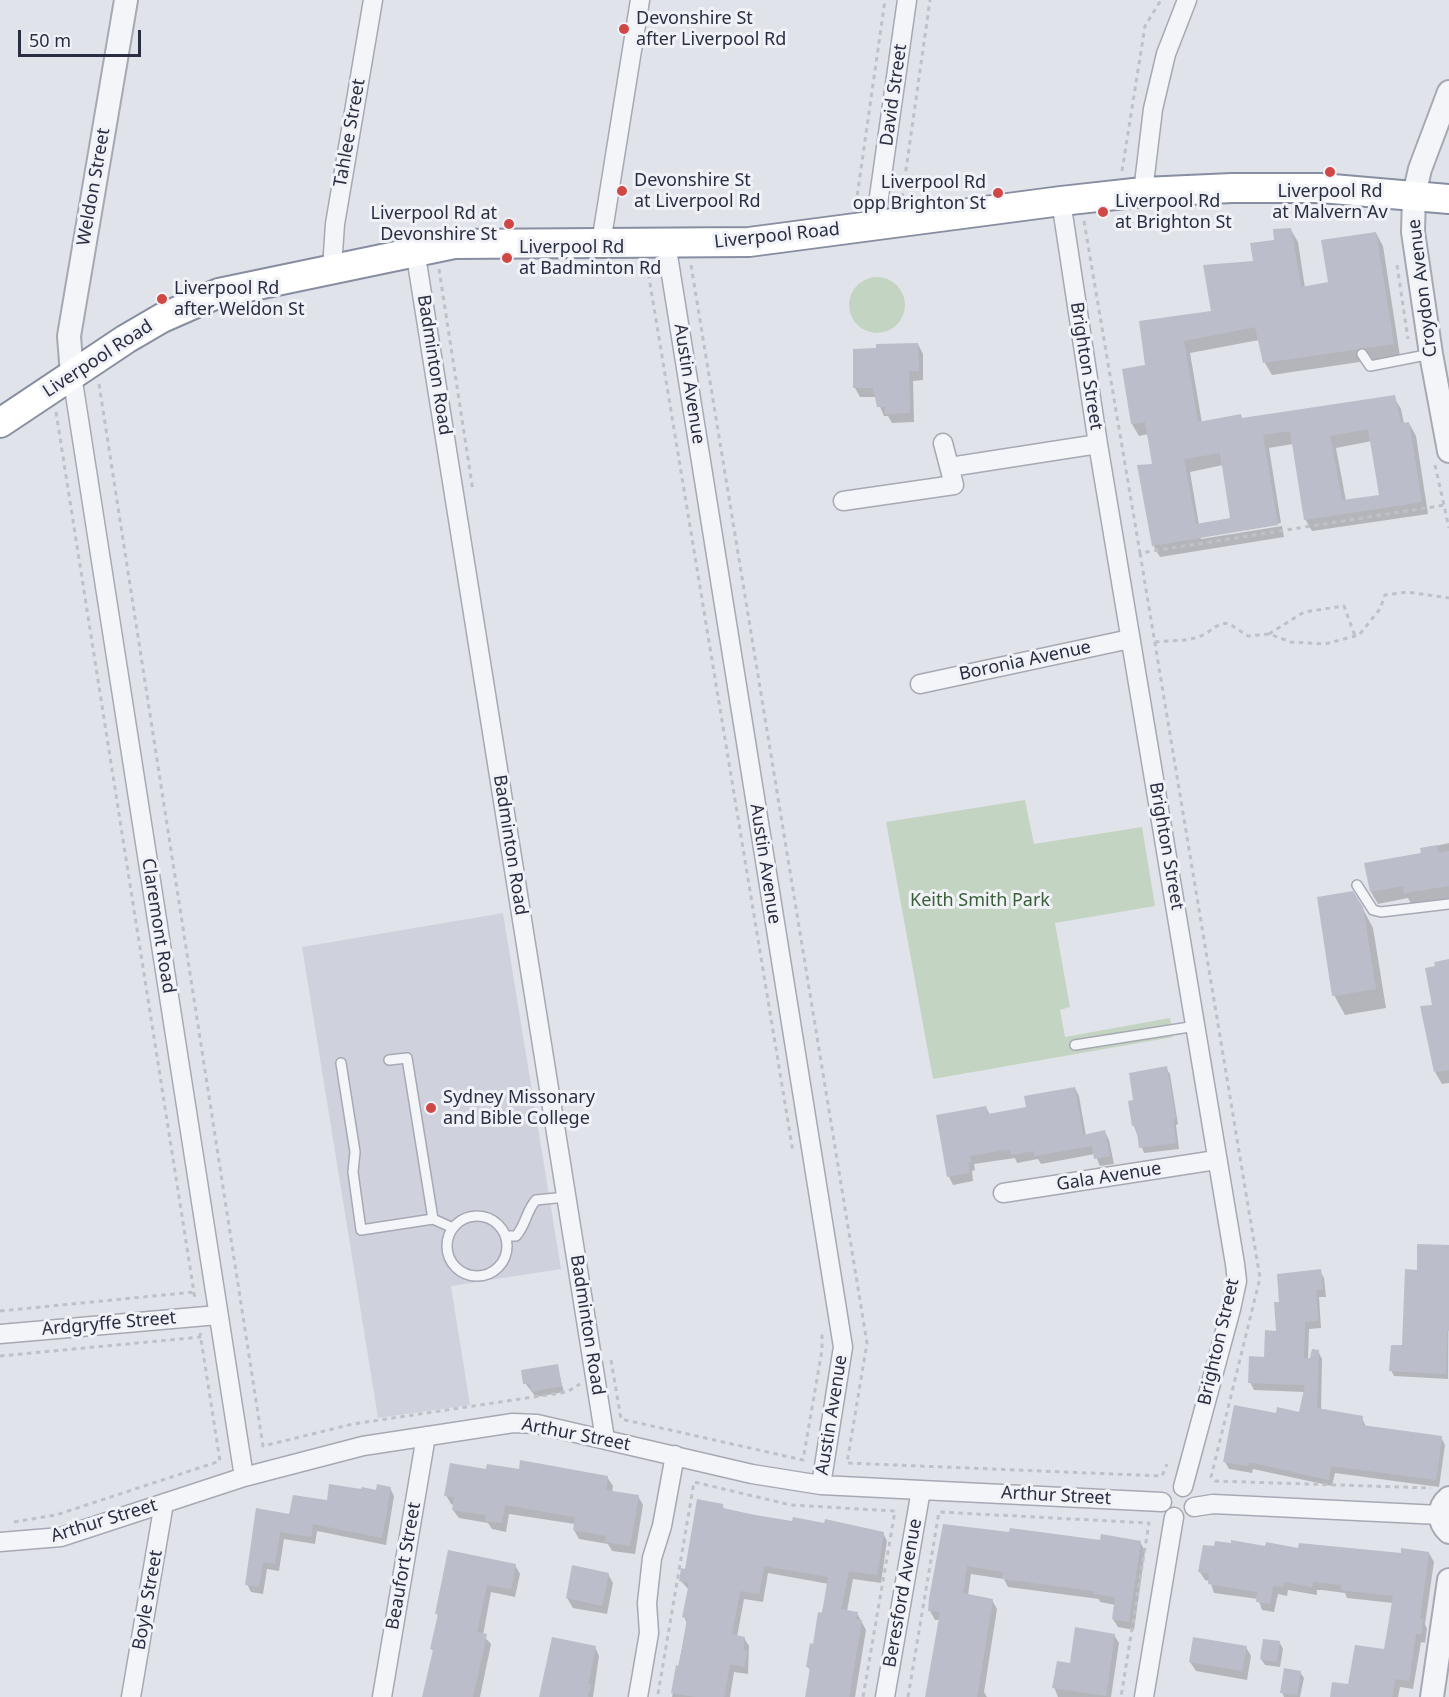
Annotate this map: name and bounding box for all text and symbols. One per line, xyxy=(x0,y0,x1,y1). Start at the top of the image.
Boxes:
place label: Devonshire St after Liverpool Rd xyxy=(636,8,786,50)
scale bar xyxy=(21,18,144,56)
marker: Devonshire St after Liverpool Rd xyxy=(617,22,631,36)
text: 50 m xyxy=(29,28,71,52)
street label: David Street xyxy=(876,42,912,148)
street label: Tahlee Street xyxy=(330,77,370,189)
street label: Weldon Street xyxy=(73,126,115,248)
marker: Liverpool Rd at Malvern Av xyxy=(1323,165,1337,179)
place label: Devonshire St at Liverpool Rd xyxy=(634,170,761,213)
place label: Liverpool Rd opp Brighton St xyxy=(853,172,986,214)
place label: Liverpool Rd at Malvern Av xyxy=(1272,181,1388,224)
marker: Devonshire St at Liverpool Rd xyxy=(615,184,629,198)
marker: Liverpool Rd opp Brighton St xyxy=(991,186,1005,200)
place label: Liverpool Rd at Brighton St xyxy=(1115,191,1232,234)
place label: Liverpool Rd at Devonshire St xyxy=(370,203,497,246)
marker: Liverpool Rd at Brighton St xyxy=(1096,205,1110,219)
marker: Liverpool Rd at Devonshire St xyxy=(502,217,516,231)
street label: Croydon Avenue xyxy=(1404,218,1442,358)
street label: Liverpool Road xyxy=(713,219,841,253)
place label: Liverpool Rd at Badminton Rd xyxy=(519,237,661,280)
marker: Liverpool Rd at Badminton Rd xyxy=(500,251,514,265)
place label: Liverpool Rd after Weldon St xyxy=(174,278,304,320)
marker: Liverpool Rd after Weldon St xyxy=(155,292,169,306)
street label: Badminton Road xyxy=(412,293,456,437)
street label: Brighton Street xyxy=(1065,300,1107,432)
street label: Liverpool Road xyxy=(39,316,157,402)
street label: Austin Avenue xyxy=(669,322,709,446)
street label: Boronia Avenue xyxy=(957,636,1093,686)
street label: Badminton Road xyxy=(488,773,532,917)
street label: Brighton Street xyxy=(1144,780,1188,912)
street label: Austin Avenue xyxy=(745,802,785,926)
street label: Claremont Road xyxy=(137,857,179,995)
park label: Keith Smith Park xyxy=(910,890,1050,912)
place label: Sydney Missonary and Bible College xyxy=(443,1087,595,1130)
marker: Sydney Missonary and Bible College xyxy=(424,1101,438,1115)
street label: Gala Avenue xyxy=(1055,1158,1163,1196)
street label: Badminton Road xyxy=(565,1253,609,1397)
street label: Brighton Street xyxy=(1194,1277,1244,1407)
street label: Ardgryffe Street xyxy=(41,1307,177,1341)
street label: Austin Avenue xyxy=(812,1353,852,1477)
street label: Arthur Street xyxy=(520,1414,632,1456)
street label: Arthur Street xyxy=(1000,1482,1112,1510)
street label: Arthur Street xyxy=(48,1495,160,1547)
street label: Beaufort Street xyxy=(382,1501,426,1631)
street label: Beresford Avenue xyxy=(879,1517,927,1669)
street label: Boyle Street xyxy=(129,1548,167,1652)

